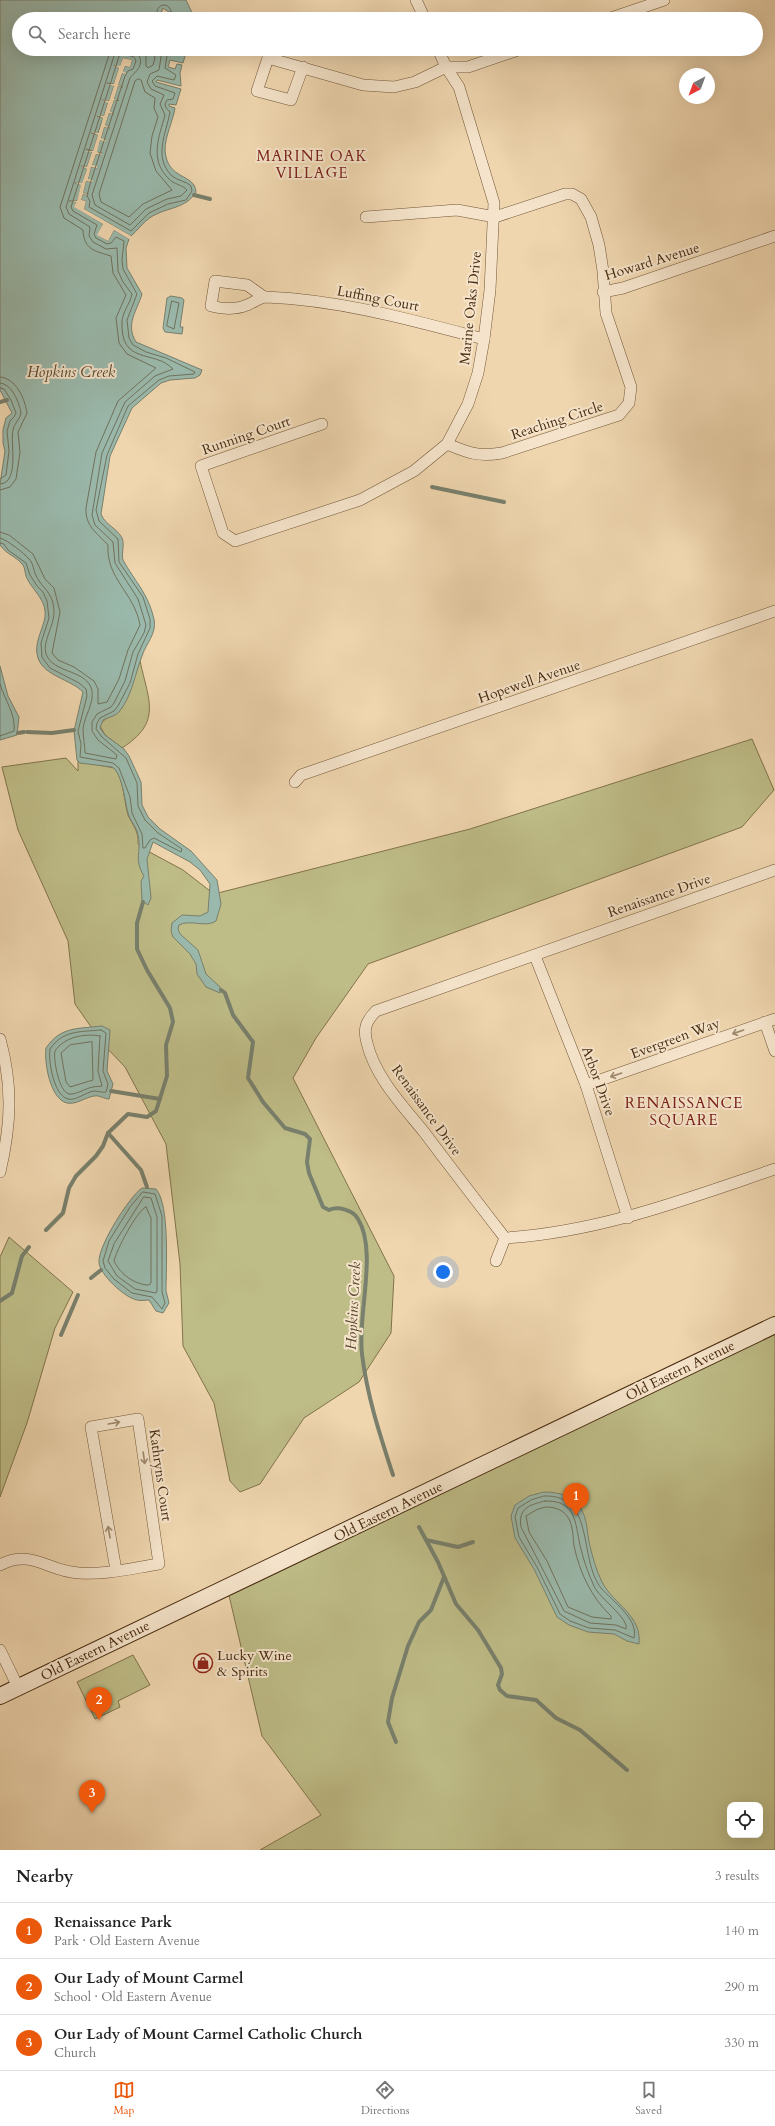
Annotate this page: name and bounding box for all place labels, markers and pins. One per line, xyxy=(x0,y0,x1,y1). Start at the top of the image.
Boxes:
pin: 1 xyxy=(563,1483,589,1516)
place label: Lucky Wine & Spirits xyxy=(217,1646,292,1681)
shop icon: Lucky Wine & Spirits xyxy=(192,1652,214,1674)
pin: 2 xyxy=(86,1687,112,1720)
pin: 3 xyxy=(79,1780,105,1813)

